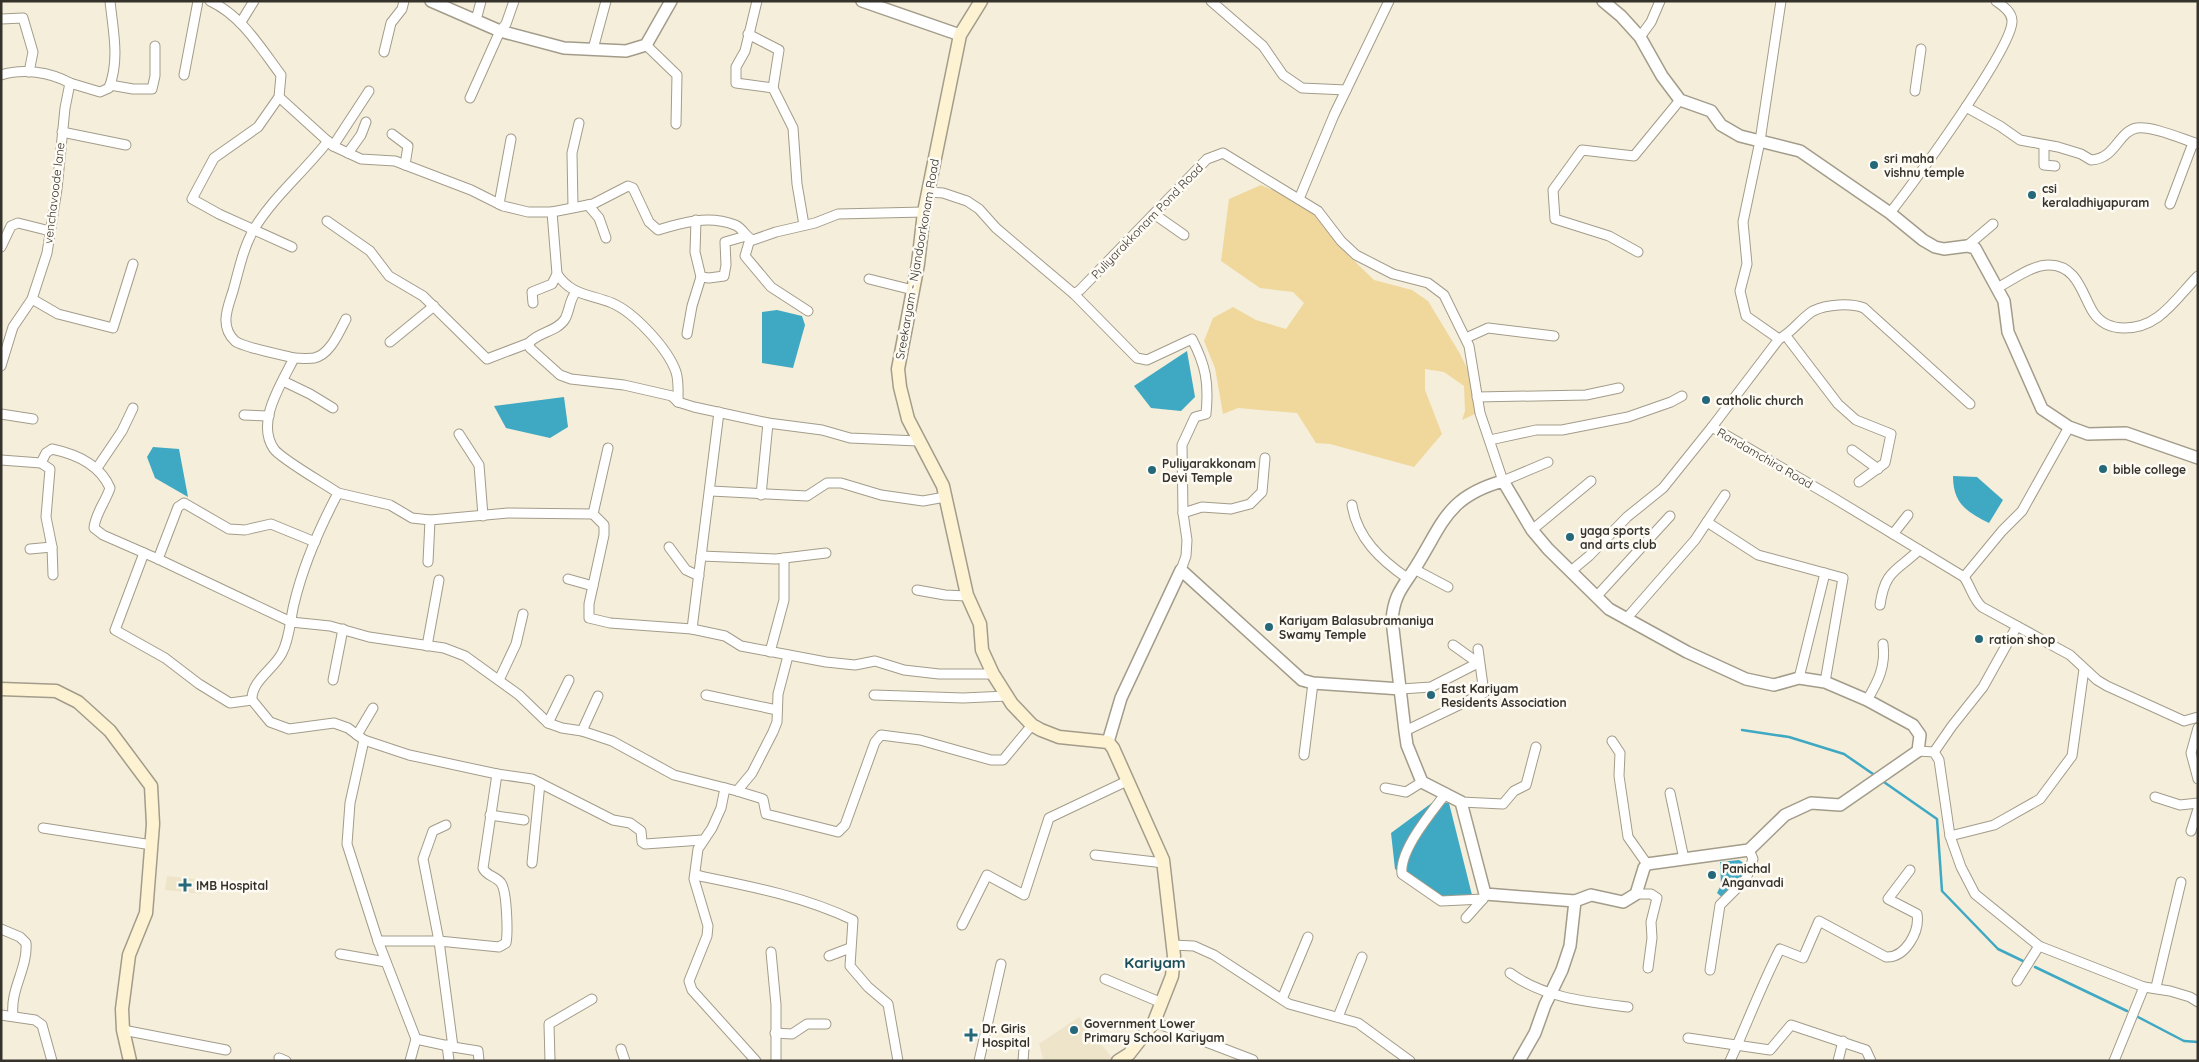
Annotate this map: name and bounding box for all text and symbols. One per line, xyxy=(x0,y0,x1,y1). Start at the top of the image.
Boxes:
street label: venchavoode lane xyxy=(40,141,68,245)
place label: sri maha vishnu temple xyxy=(1884,151,1965,180)
street label: Sreekaryam - Njandoorkonam Road xyxy=(892,158,942,360)
marker: sri maha vishnu temple xyxy=(1868,159,1880,171)
street label: Puliyarakkonam Pond Road xyxy=(1088,160,1206,282)
place label: csi keraladhiyapuram xyxy=(2042,181,2149,210)
marker: csi keraladhiyapuram xyxy=(2026,189,2038,201)
place label: catholic church xyxy=(1716,393,1803,408)
marker: catholic church xyxy=(1700,394,1712,406)
street label: Randamchira Road xyxy=(1714,424,1816,492)
place label: Puliyarakkonam Devi Temple xyxy=(1162,456,1256,485)
place label: bible college xyxy=(2113,462,2186,477)
marker: bible college xyxy=(2097,463,2109,475)
marker: Puliyarakkonam Devi Temple xyxy=(1146,464,1158,476)
place label: yaga sports and arts club xyxy=(1580,523,1657,552)
marker: yaga sports and arts club xyxy=(1564,531,1576,543)
place label: Kariyam Balasubramaniya Swamy Temple xyxy=(1279,613,1434,642)
marker: Kariyam Balasubramaniya Swamy Temple xyxy=(1263,621,1275,633)
place label: ration shop xyxy=(1989,632,2056,647)
marker: ration shop xyxy=(1973,633,1985,645)
place label: East Kariyam Residents Association xyxy=(1441,681,1567,710)
marker: East Kariyam Residents Association xyxy=(1425,689,1437,701)
place label: Panichal Anganvadi xyxy=(1722,861,1784,890)
marker: Panichal Anganvadi xyxy=(1706,869,1718,881)
marker: IMB Hospital xyxy=(178,878,192,892)
place label: IMB Hospital xyxy=(196,878,268,893)
district label: Kariyam xyxy=(1124,953,1186,972)
place label: Government Lower Primary School Kariyam xyxy=(1084,1016,1225,1045)
place label: Dr. Giris Hospital xyxy=(982,1021,1030,1050)
marker: Government Lower Primary School Kariyam xyxy=(1068,1024,1080,1036)
marker: Dr. Giris Hospital xyxy=(964,1028,978,1042)

